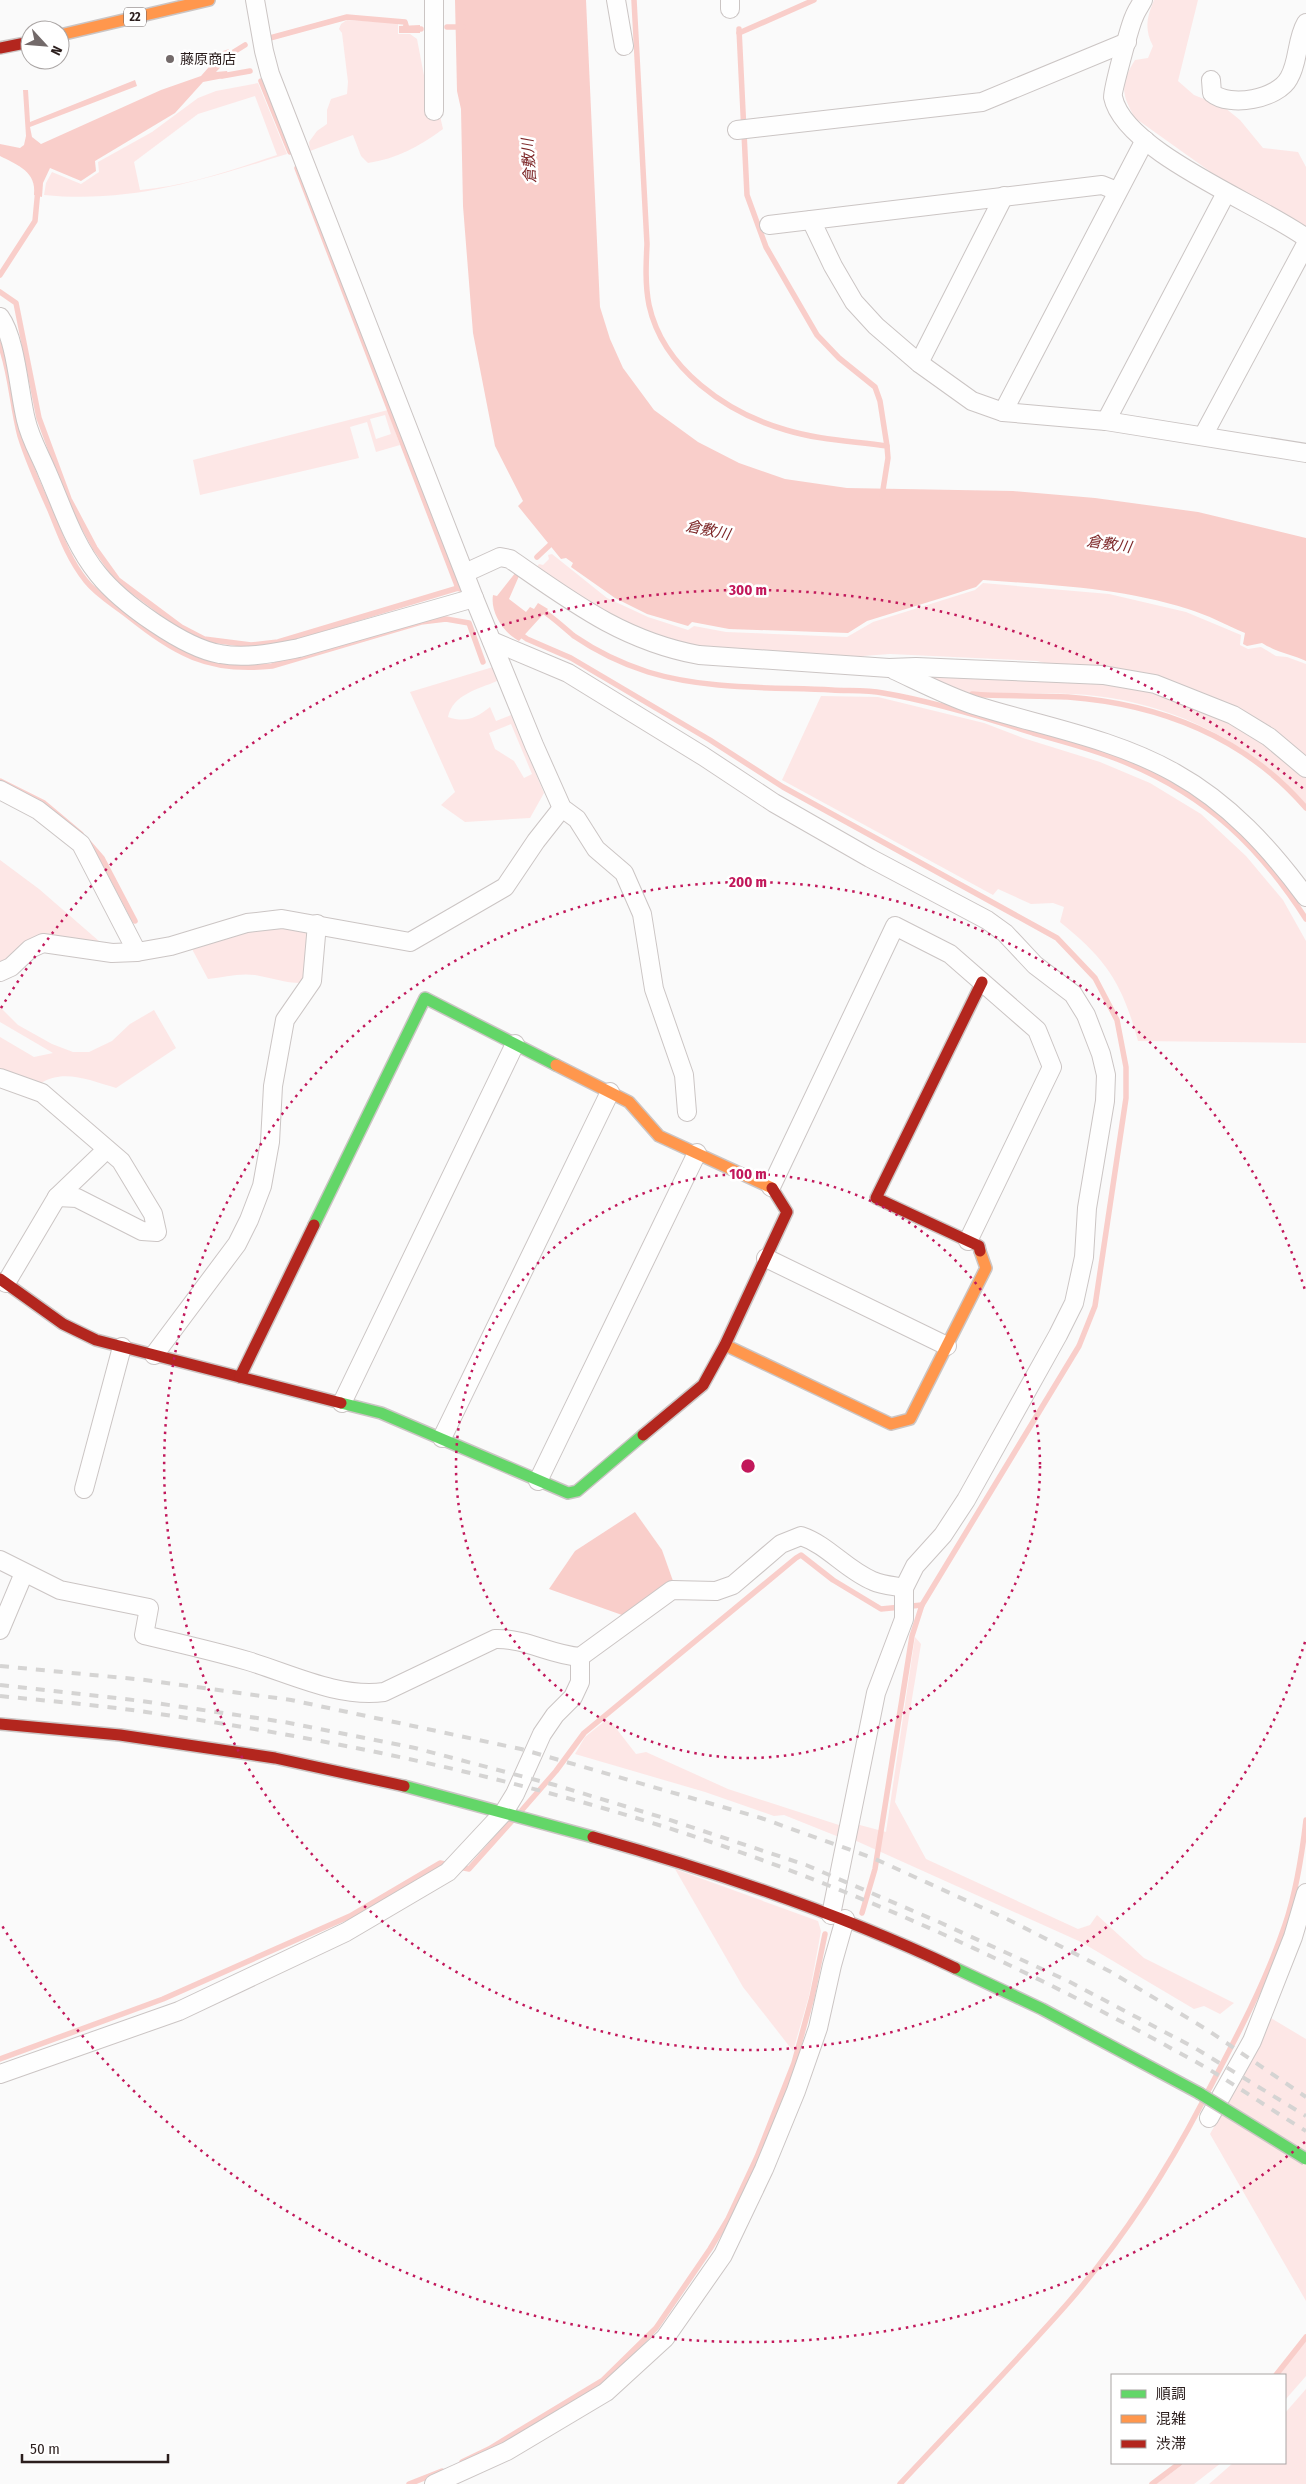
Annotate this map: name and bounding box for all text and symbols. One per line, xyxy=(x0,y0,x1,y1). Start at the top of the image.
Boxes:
road number: 22 xyxy=(124,8,146,26)
north arrow xyxy=(20,20,70,70)
text: N xyxy=(47,43,66,58)
place label: 藤原商店 xyxy=(180,51,236,68)
marker: 藤原商店 xyxy=(164,53,176,65)
water label: 倉敷川 xyxy=(518,136,540,184)
water label: 倉敷川 xyxy=(684,517,734,544)
water label: 倉敷川 xyxy=(1085,532,1135,557)
text: 300 m xyxy=(728,581,767,599)
text: 200 m xyxy=(728,873,767,891)
text: 100 m xyxy=(729,1165,767,1183)
centre of rings xyxy=(739,1457,757,1475)
legend xyxy=(1111,2374,1286,2464)
text: 順調 xyxy=(1156,2385,1186,2403)
text: 混雑 xyxy=(1156,2410,1186,2428)
scale bar xyxy=(22,2432,169,2464)
text: 渋滞 xyxy=(1156,2435,1186,2453)
text: 50 m xyxy=(30,2440,60,2458)

